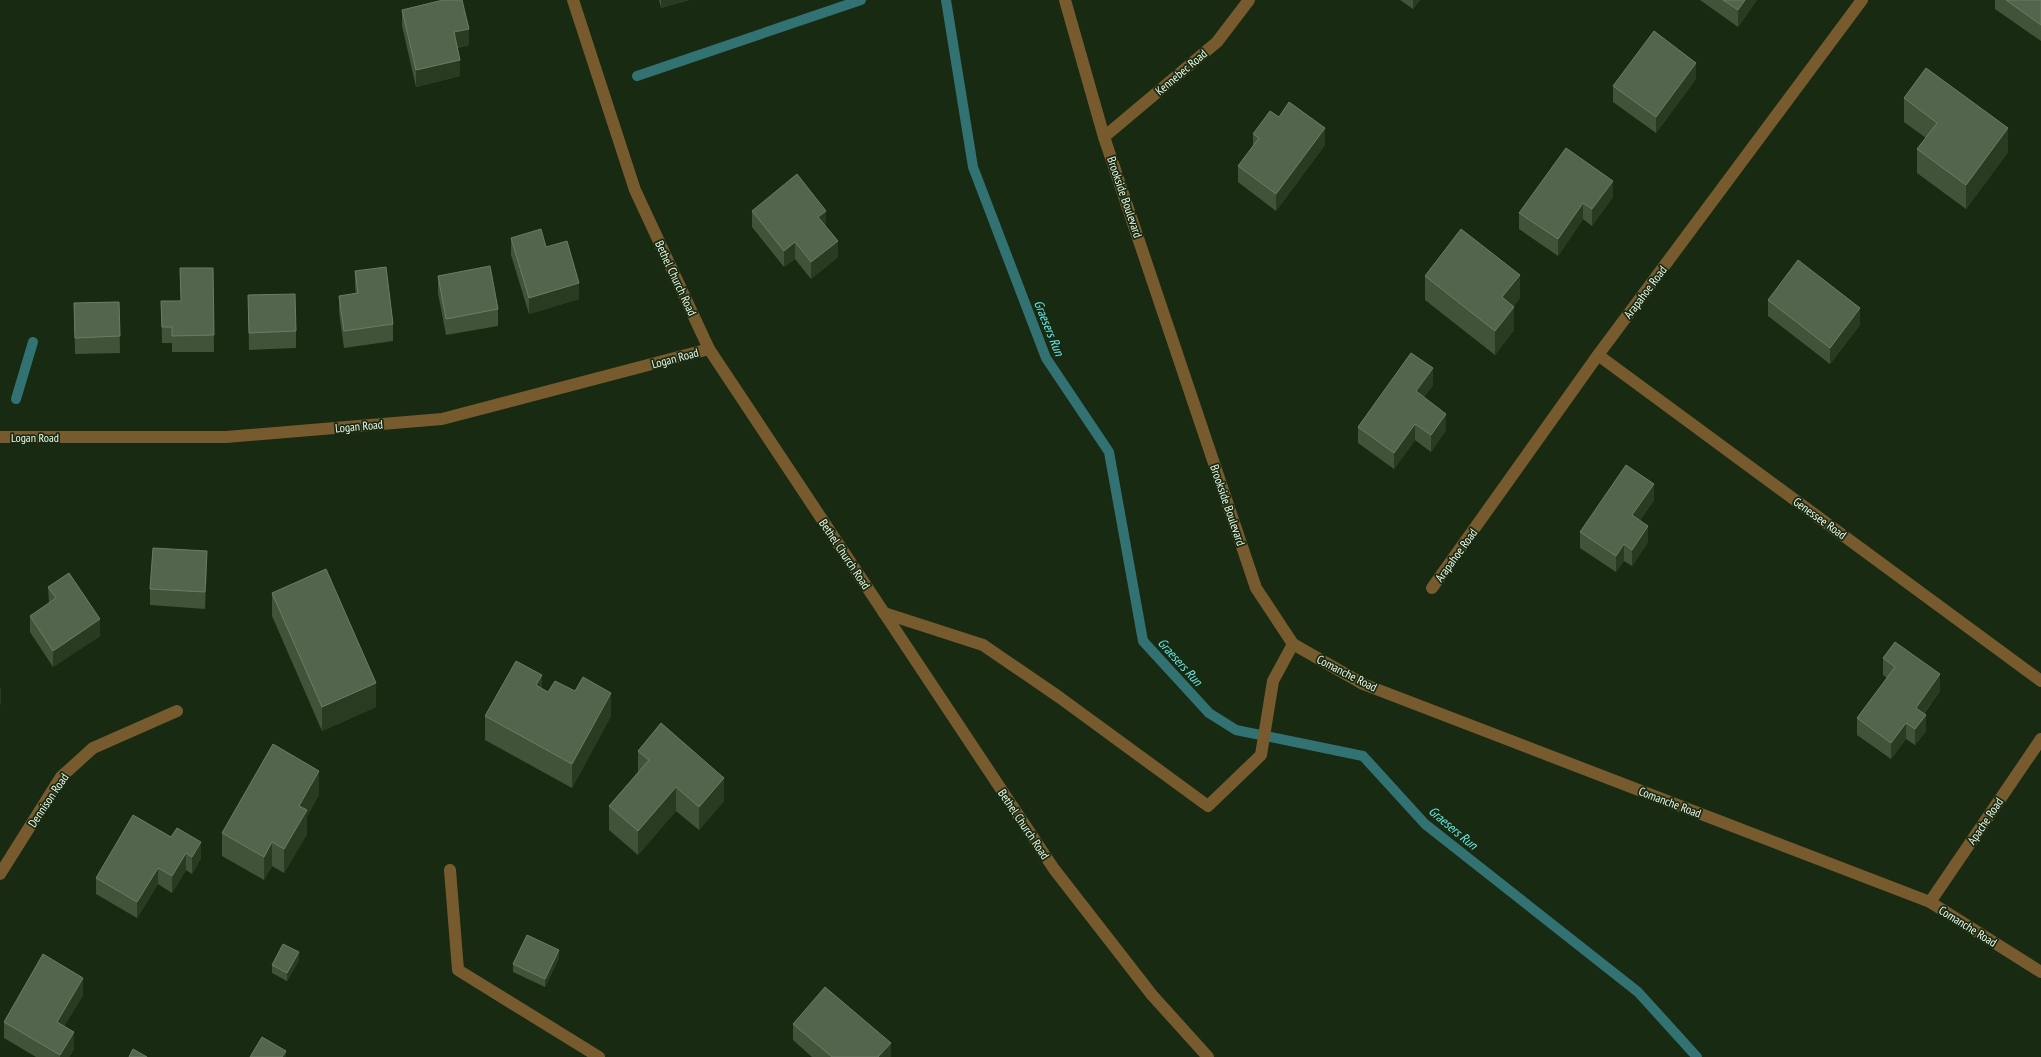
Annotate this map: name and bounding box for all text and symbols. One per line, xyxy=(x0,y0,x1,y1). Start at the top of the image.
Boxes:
street label: Kennebec Road xyxy=(1152,46,1210,98)
street label: Brookside Boulevard xyxy=(1104,154,1146,240)
street label: Bethel Church Road xyxy=(652,238,700,318)
street label: Arapahoe Road xyxy=(1620,263,1670,321)
water label: Graesers Run xyxy=(1030,298,1068,360)
street label: Logan Road xyxy=(650,345,700,371)
street label: Logan Road xyxy=(334,416,384,436)
street label: Logan Road xyxy=(11,430,59,445)
street label: Brookside Boulevard xyxy=(1207,462,1249,548)
street label: Genessee Road xyxy=(1790,494,1850,542)
street label: Bethel Church Road xyxy=(816,516,874,592)
street label: Arapahoe Road xyxy=(1432,525,1480,585)
water label: Graesers Run xyxy=(1154,635,1207,690)
street label: Comanche Road xyxy=(1314,651,1380,695)
street label: Dennison Road xyxy=(24,770,72,830)
street label: Comanche Road xyxy=(1637,783,1703,821)
street label: Bethel Church Road xyxy=(995,786,1053,862)
street label: Apache Road xyxy=(1964,795,2006,847)
water label: Graesers Run xyxy=(1425,803,1482,854)
street label: Comanche Road xyxy=(1936,902,2000,950)

